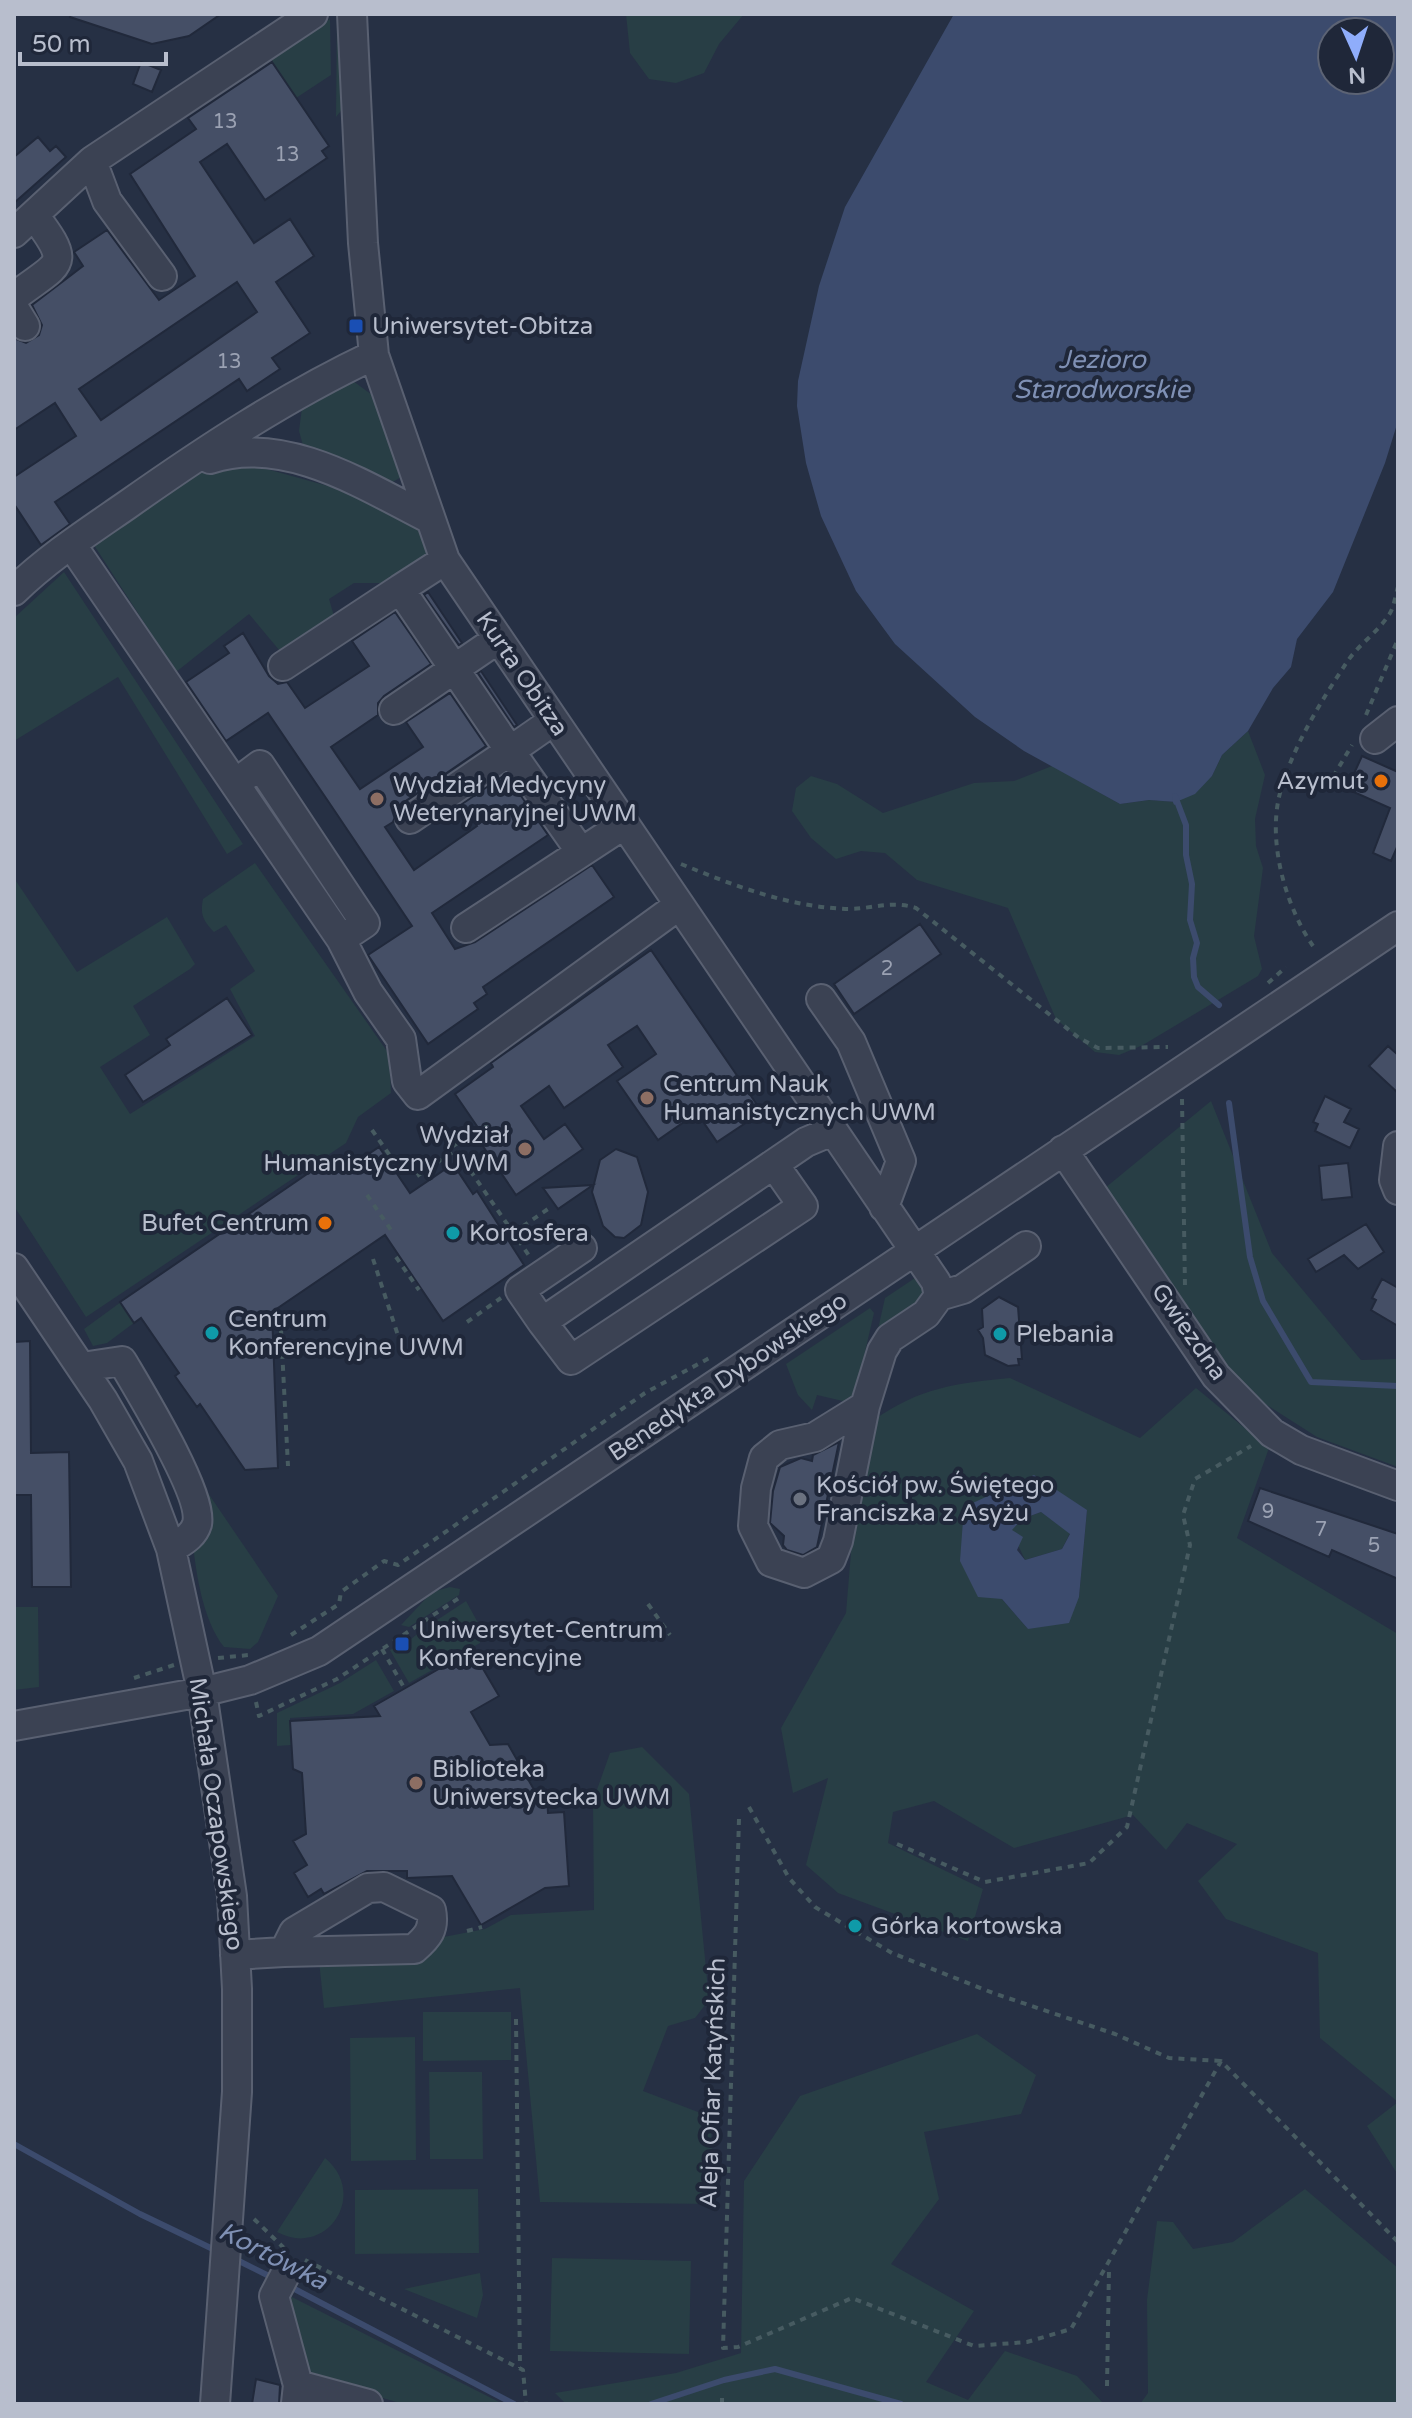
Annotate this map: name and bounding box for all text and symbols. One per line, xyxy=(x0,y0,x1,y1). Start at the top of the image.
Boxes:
scale bar xyxy=(20,16,166,66)
north arrow xyxy=(1316,16,1396,96)
text: 50 m xyxy=(32,30,90,59)
text: N xyxy=(1347,62,1366,88)
house number: 13 xyxy=(212,110,238,134)
house number: 13 xyxy=(274,143,300,167)
place label: Uniwersytet-Obitza xyxy=(372,312,593,341)
marker: Uniwersytet-Obitza xyxy=(347,317,365,335)
water label: Jezioro Starodworskie xyxy=(1014,344,1191,405)
house number: 13 xyxy=(216,350,242,374)
street label: Kurta Obitza xyxy=(470,606,574,742)
place label: Azymut xyxy=(1277,767,1365,796)
place label: Wydział Medycyny Weterynaryjnej UWM xyxy=(393,771,637,828)
marker: Azymut xyxy=(1372,772,1390,790)
marker: Wydział Medycyny Weterynaryjnej UWM xyxy=(368,790,386,808)
house number: 2 xyxy=(881,957,893,981)
place label: Centrum Nauk Humanistycznych UWM xyxy=(663,1070,936,1127)
marker: Centrum Nauk Humanistycznych UWM xyxy=(638,1089,656,1107)
place label: Wydział Humanistyczny UWM xyxy=(263,1121,510,1178)
marker: Wydział Humanistyczny UWM xyxy=(516,1140,534,1158)
place label: Bufet Centrum xyxy=(141,1209,309,1238)
marker: Bufet Centrum xyxy=(316,1214,334,1232)
place label: Kortosfera xyxy=(469,1219,589,1248)
marker: Kortosfera xyxy=(444,1224,462,1242)
street label: Gwiezdna xyxy=(1145,1278,1233,1386)
street label: Benedykta Dybowskiego xyxy=(603,1286,853,1468)
place label: Centrum Konferencyjne UWM xyxy=(228,1305,464,1362)
place label: Plebania xyxy=(1016,1320,1114,1349)
marker: Centrum Konferencyjne UWM xyxy=(203,1324,221,1342)
marker: Plebania xyxy=(991,1325,1009,1343)
place label: Kościół pw. Świętego Franciszka z Asyżu xyxy=(816,1470,1054,1528)
marker: Kościół pw. Świętego Franciszka z Asyżu xyxy=(791,1490,809,1508)
house number: 9 xyxy=(1262,1500,1274,1524)
house number: 7 xyxy=(1315,1518,1327,1542)
house number: 5 xyxy=(1368,1534,1380,1558)
place label: Uniwersytet-Centrum Konferencyjne xyxy=(418,1616,664,1673)
marker: Uniwersytet-Centrum Konferencyjne xyxy=(393,1635,411,1653)
street label: Michała Oczapowskiego xyxy=(182,1676,250,1952)
place label: Biblioteka Uniwersytecka UWM xyxy=(432,1755,670,1812)
marker: Biblioteka Uniwersytecka UWM xyxy=(407,1774,425,1792)
place label: Górka kortowska xyxy=(871,1912,1062,1941)
marker: Górka kortowska xyxy=(846,1917,864,1935)
street label: Aleja Ofiar Katyńskich xyxy=(694,1957,732,2209)
water label: Kortówka xyxy=(214,2215,334,2297)

